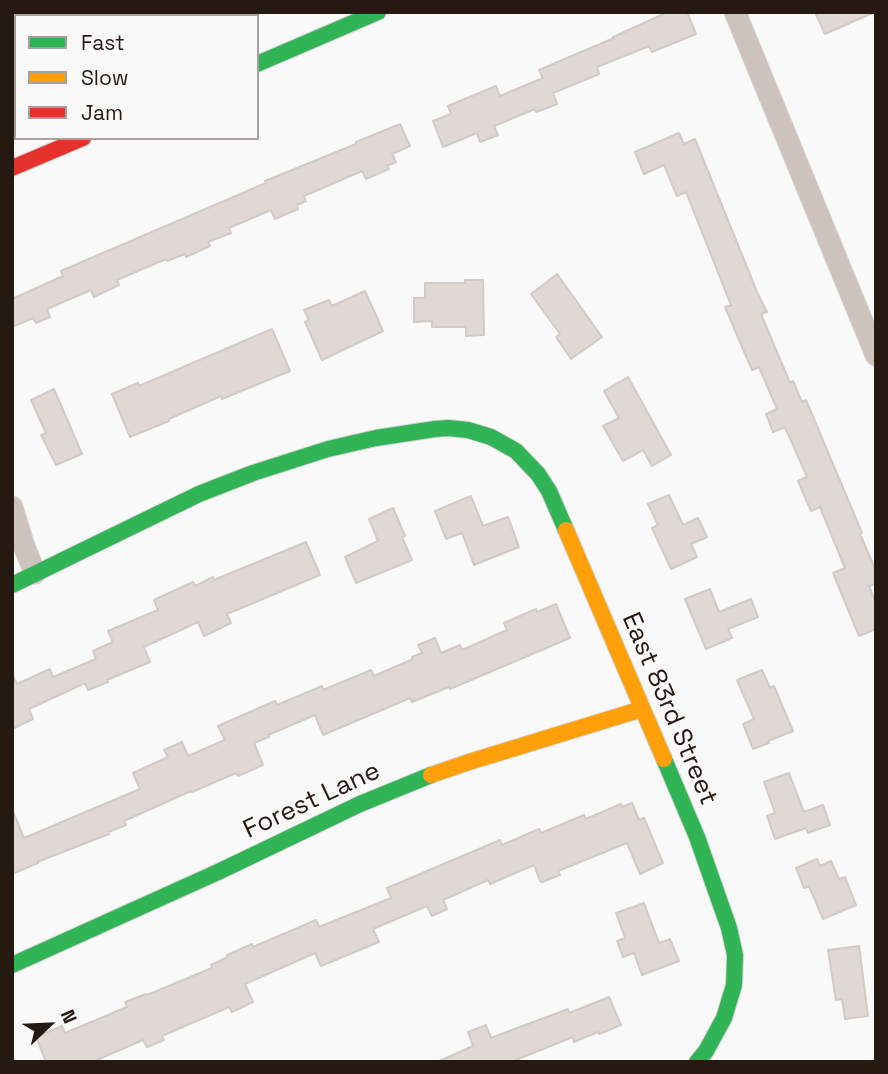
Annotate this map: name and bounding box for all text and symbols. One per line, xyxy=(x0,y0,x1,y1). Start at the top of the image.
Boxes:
legend xyxy=(14,14,259,140)
text: Fast xyxy=(81,29,125,56)
text: Slow xyxy=(81,64,129,91)
text: Jam xyxy=(81,99,123,126)
street label: East 83rd Street xyxy=(614,608,724,810)
street label: Forest Lane xyxy=(239,756,385,846)
north arrow xyxy=(14,990,84,1060)
text: N xyxy=(55,1006,83,1027)

